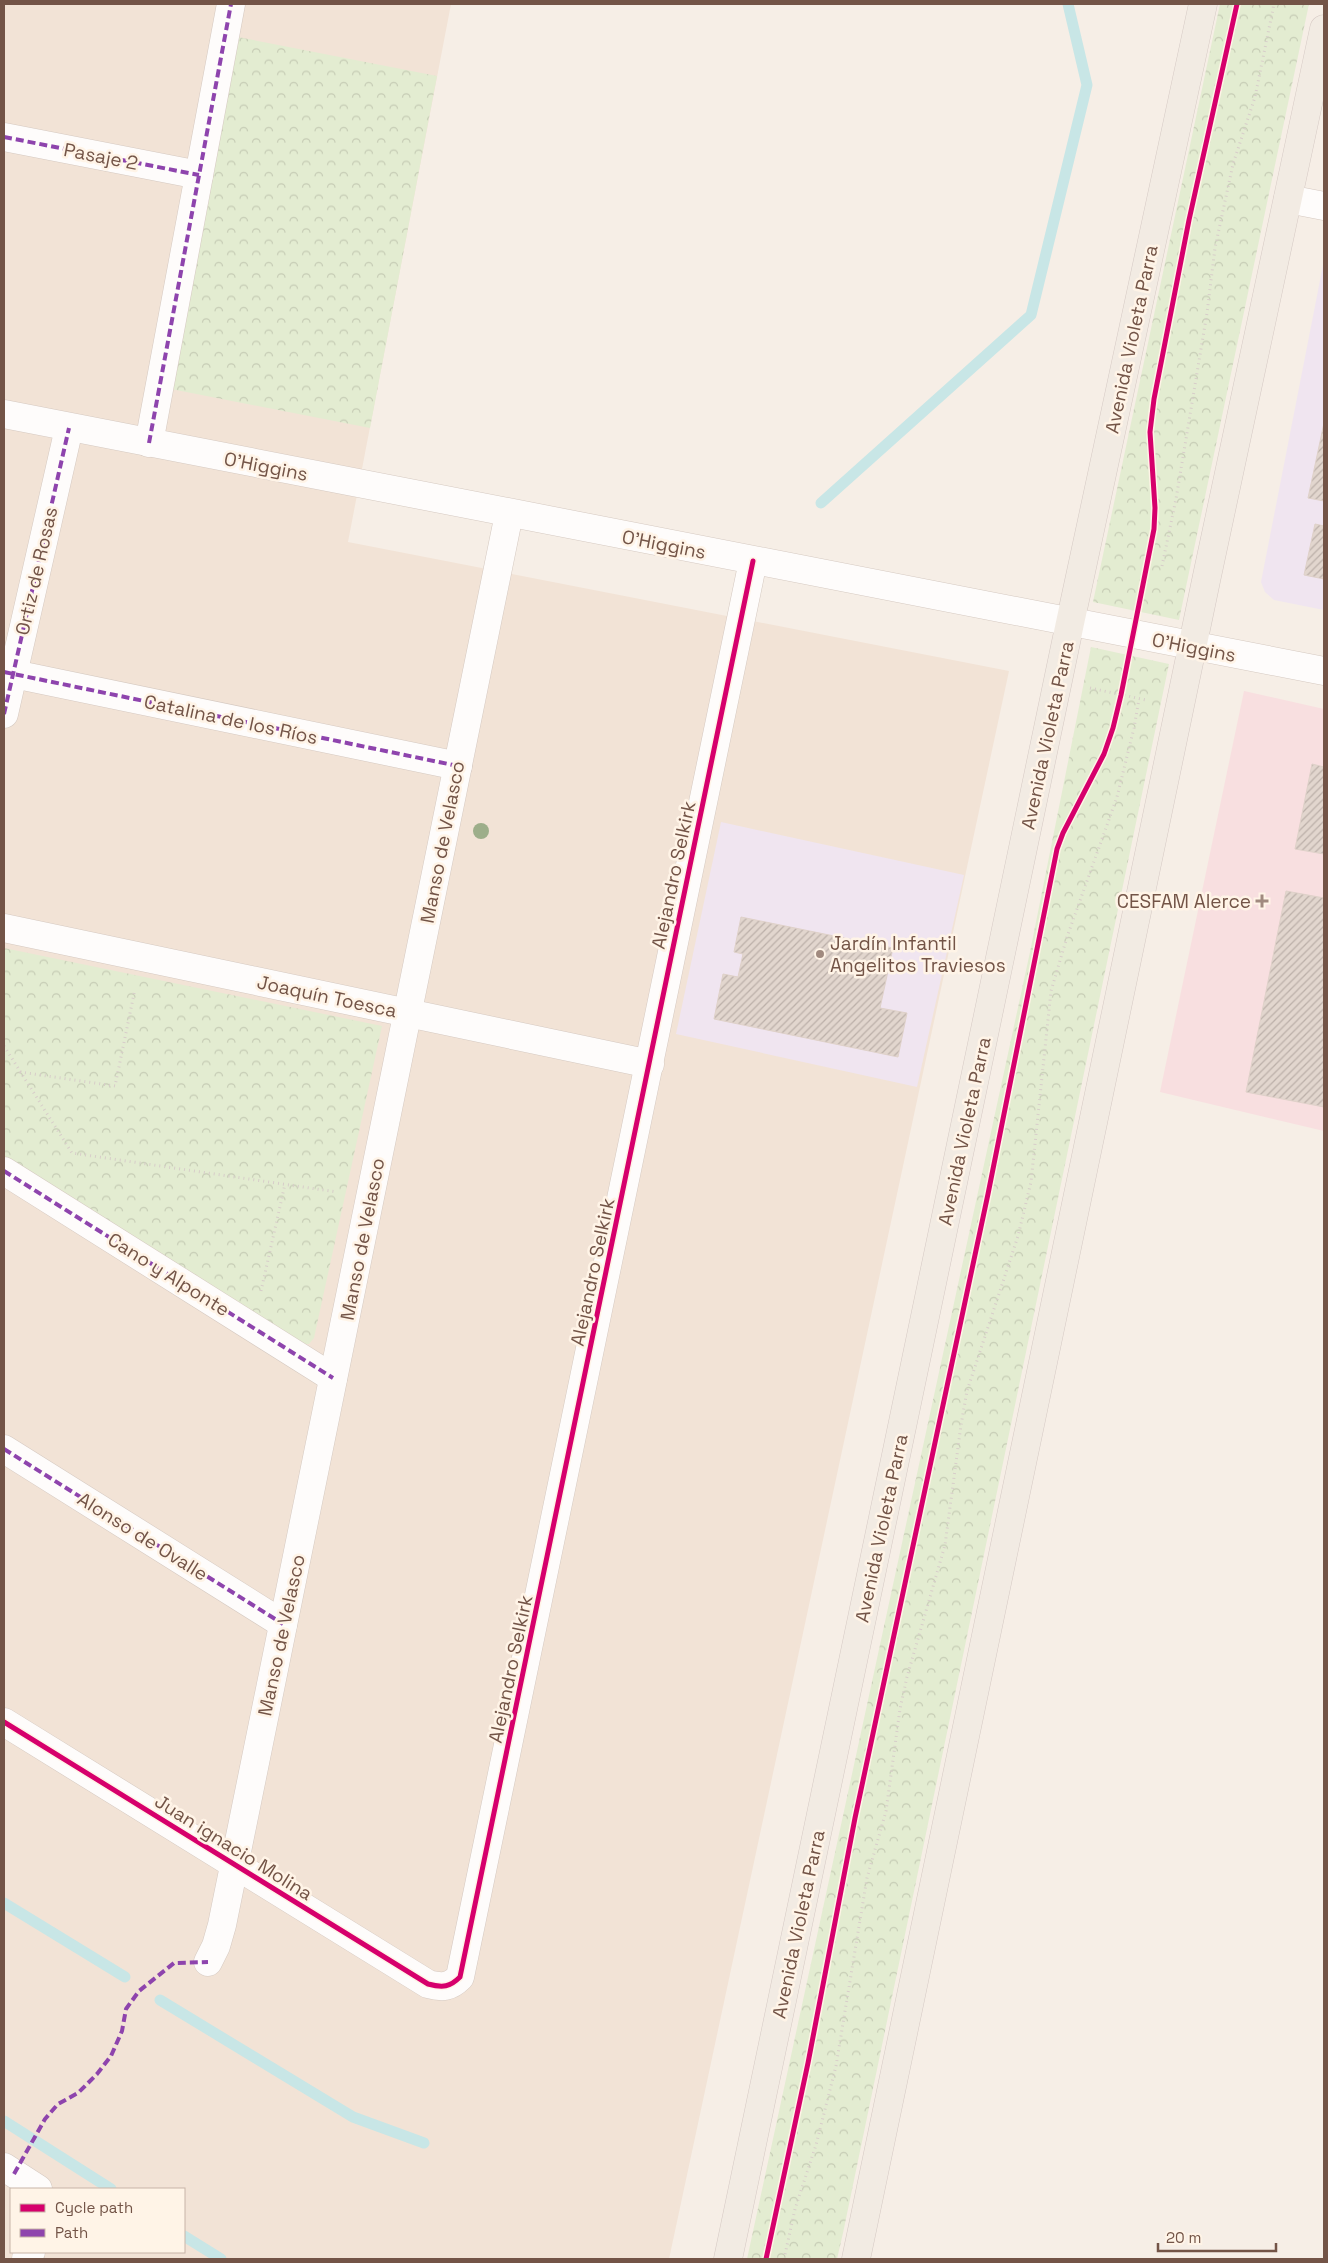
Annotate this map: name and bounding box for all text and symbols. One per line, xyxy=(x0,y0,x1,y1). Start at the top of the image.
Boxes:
street label: Pasaje 2 xyxy=(62,137,140,176)
street label: Avenida Violeta Parra xyxy=(1099,243,1164,436)
street label: O'Higgins xyxy=(222,446,310,487)
street label: Ortiz de Rosas xyxy=(10,505,63,638)
street label: O'Higgins xyxy=(620,524,708,565)
street label: O'Higgins xyxy=(1150,627,1238,668)
street label: Avenida Violeta Parra xyxy=(1015,639,1080,832)
street label: Catalina de los Ríos xyxy=(142,689,320,750)
street label: Manso de Velasco xyxy=(415,759,470,925)
street label: Alejandro Selkirk xyxy=(646,799,701,951)
place label: CESFAM Alerce xyxy=(1117,889,1251,914)
marker: CESFAM Alerce xyxy=(1255,894,1269,908)
place label: Jardín Infantil Angelitos Traviesos xyxy=(830,931,1006,978)
marker: Jardín Infantil Angelitos Traviesos xyxy=(814,948,826,960)
street label: Joaquín Toesca xyxy=(255,969,399,1024)
street label: Avenida Violeta Parra xyxy=(932,1035,997,1228)
street label: Manso de Velasco xyxy=(335,1156,390,1322)
street label: Alejandro Selkirk xyxy=(565,1196,620,1348)
street label: Cano y Alponte xyxy=(103,1227,234,1322)
street label: Avenida Violeta Parra xyxy=(849,1432,914,1625)
street label: Alonso de Ovalle xyxy=(73,1486,213,1587)
street label: Manso de Velasco xyxy=(252,1552,311,1718)
street label: Alejandro Selkirk xyxy=(483,1593,538,1745)
street label: Juan ignacio Molina xyxy=(150,1789,317,1906)
street label: Avenida Violeta Parra xyxy=(766,1828,831,2021)
legend xyxy=(10,2188,185,2253)
text: Cycle path xyxy=(55,2198,133,2217)
scale bar xyxy=(1158,2220,1276,2252)
text: Path xyxy=(55,2223,88,2242)
text: 20 m xyxy=(1166,2228,1201,2247)

